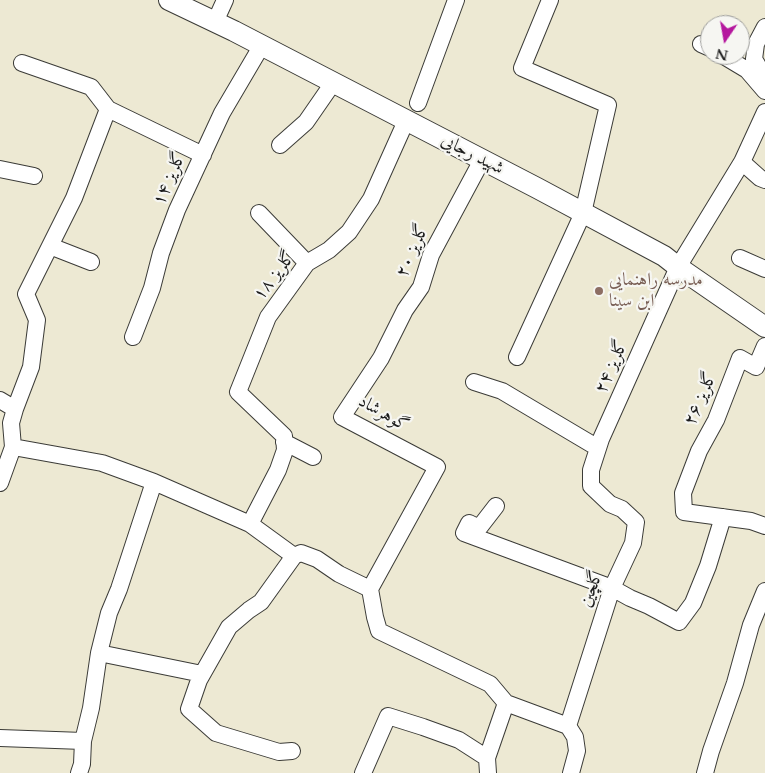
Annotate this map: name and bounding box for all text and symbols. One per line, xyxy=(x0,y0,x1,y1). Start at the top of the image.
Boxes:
north arrow xyxy=(700,15,750,65)
text: N xyxy=(714,44,730,65)
street label: شهید رجایی xyxy=(437,130,507,180)
street label: گلریز ۱۴ xyxy=(149,149,191,209)
street label: گلریز ۲۰ xyxy=(392,221,434,281)
street label: گلریز ۱۸ xyxy=(249,247,301,305)
place label: مدرسه راهنمایی ابن سینا xyxy=(609,270,703,312)
marker: مدرسه راهنمایی ابن سینا xyxy=(593,285,605,297)
street label: گلریز ۲۴ xyxy=(591,337,633,397)
street label: گلریز ۲۶ xyxy=(680,369,722,429)
street label: گوهرشاد xyxy=(354,391,412,437)
street label: گلچین xyxy=(575,568,609,610)

